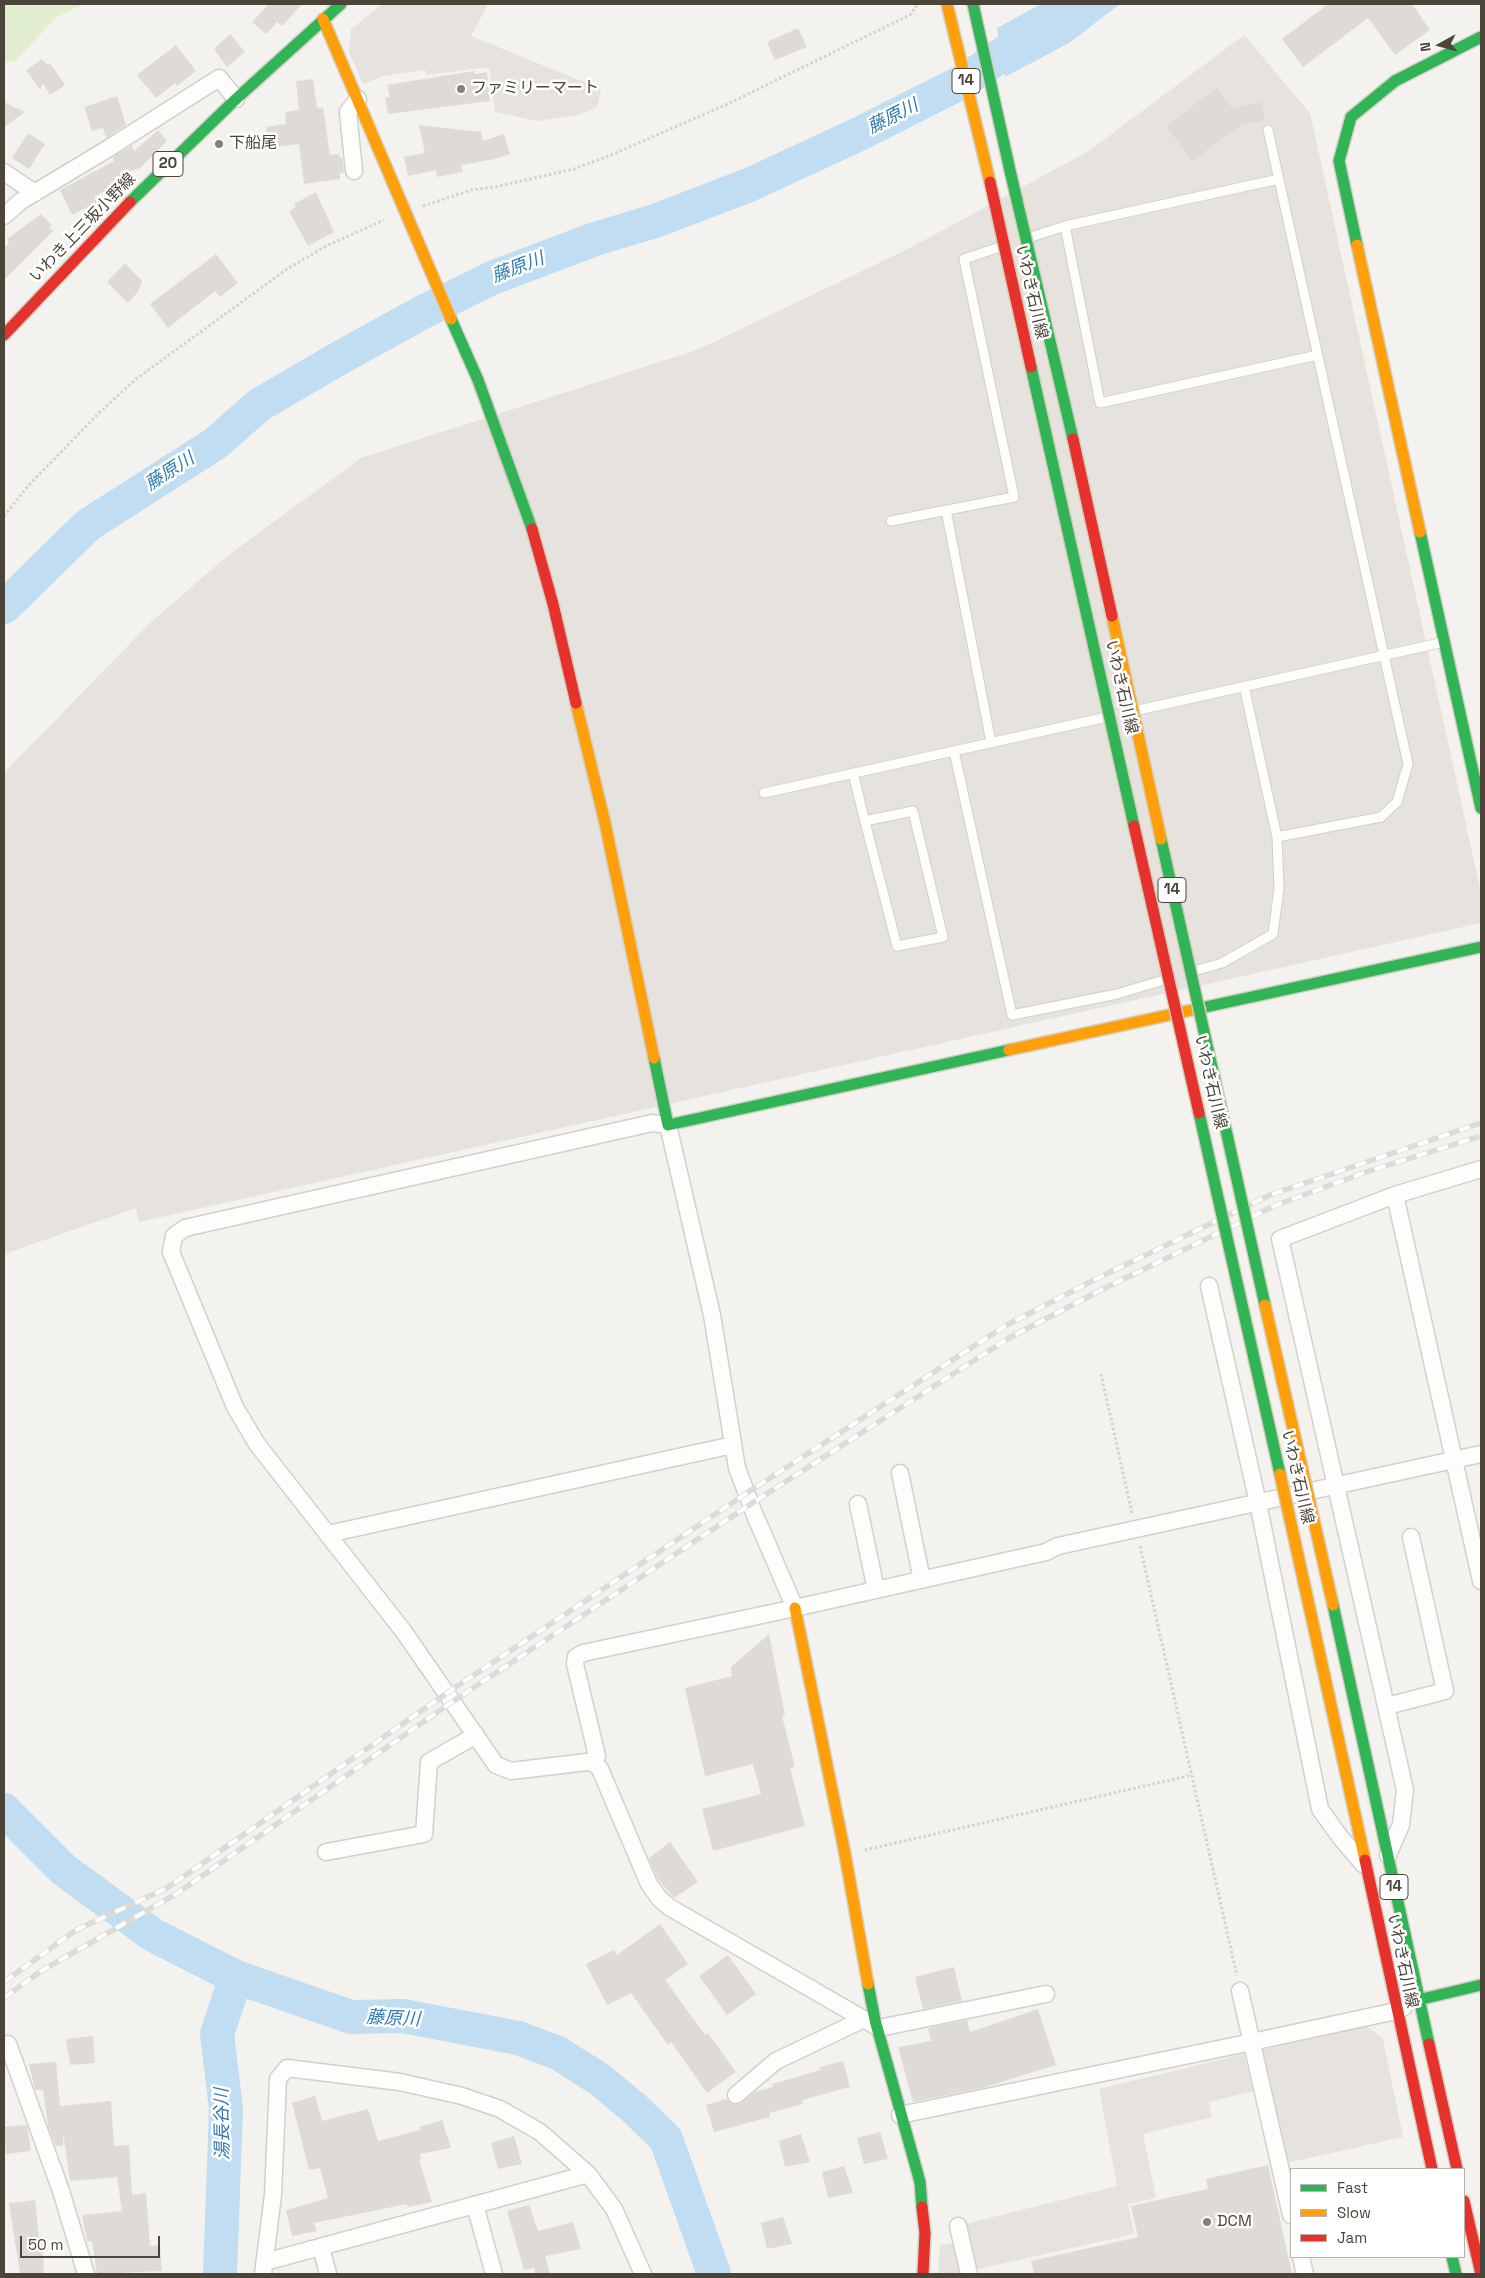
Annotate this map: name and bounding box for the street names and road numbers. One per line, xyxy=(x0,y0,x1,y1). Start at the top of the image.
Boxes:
road number: 14 xyxy=(952,68,980,94)
road number: 20 xyxy=(153,152,183,176)
street label: いわき上三坂小野線 xyxy=(26,170,140,286)
street label: いわき石川線 xyxy=(1011,243,1051,341)
street label: いわき石川線 xyxy=(1101,638,1141,736)
road number: 14 xyxy=(1158,878,1186,902)
street label: いわき石川線 xyxy=(1190,1033,1230,1131)
street label: いわき石川線 xyxy=(1277,1428,1317,1526)
road number: 14 xyxy=(1380,1874,1408,1900)
street label: いわき石川線 xyxy=(1383,1912,1421,2010)

